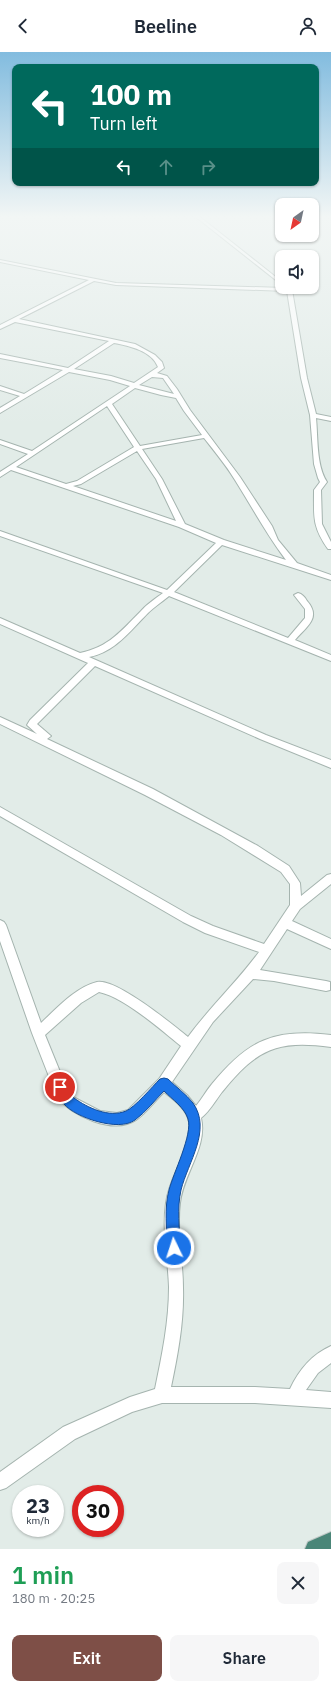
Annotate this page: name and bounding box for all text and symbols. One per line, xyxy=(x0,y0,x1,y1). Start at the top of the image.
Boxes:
icon: back xyxy=(12,15,34,37)
text: Beeline xyxy=(134,15,197,38)
icon: person xyxy=(297,15,319,37)
text: 100 m xyxy=(90,76,172,113)
icon: left xyxy=(24,80,76,132)
text: Turn left xyxy=(90,112,158,135)
icon: left xyxy=(113,156,135,178)
icon: ahead xyxy=(155,156,177,178)
icon: right xyxy=(197,156,219,178)
north arrow xyxy=(275,198,319,242)
map controls xyxy=(275,198,319,294)
button: sound xyxy=(275,250,319,294)
pin xyxy=(43,1070,77,1104)
icon: arrive xyxy=(49,1076,71,1098)
position arrow xyxy=(153,1227,195,1269)
speed limit sign: 30 xyxy=(72,1485,124,1537)
text: 23 xyxy=(26,1492,50,1519)
text: km/h xyxy=(26,1514,50,1527)
text: 1 min xyxy=(12,1559,74,1591)
button: close xyxy=(277,1562,319,1604)
text: 180 m · 20:25 xyxy=(12,1590,95,1607)
button: Exit xyxy=(12,1635,162,1681)
button: Share xyxy=(170,1635,319,1681)

